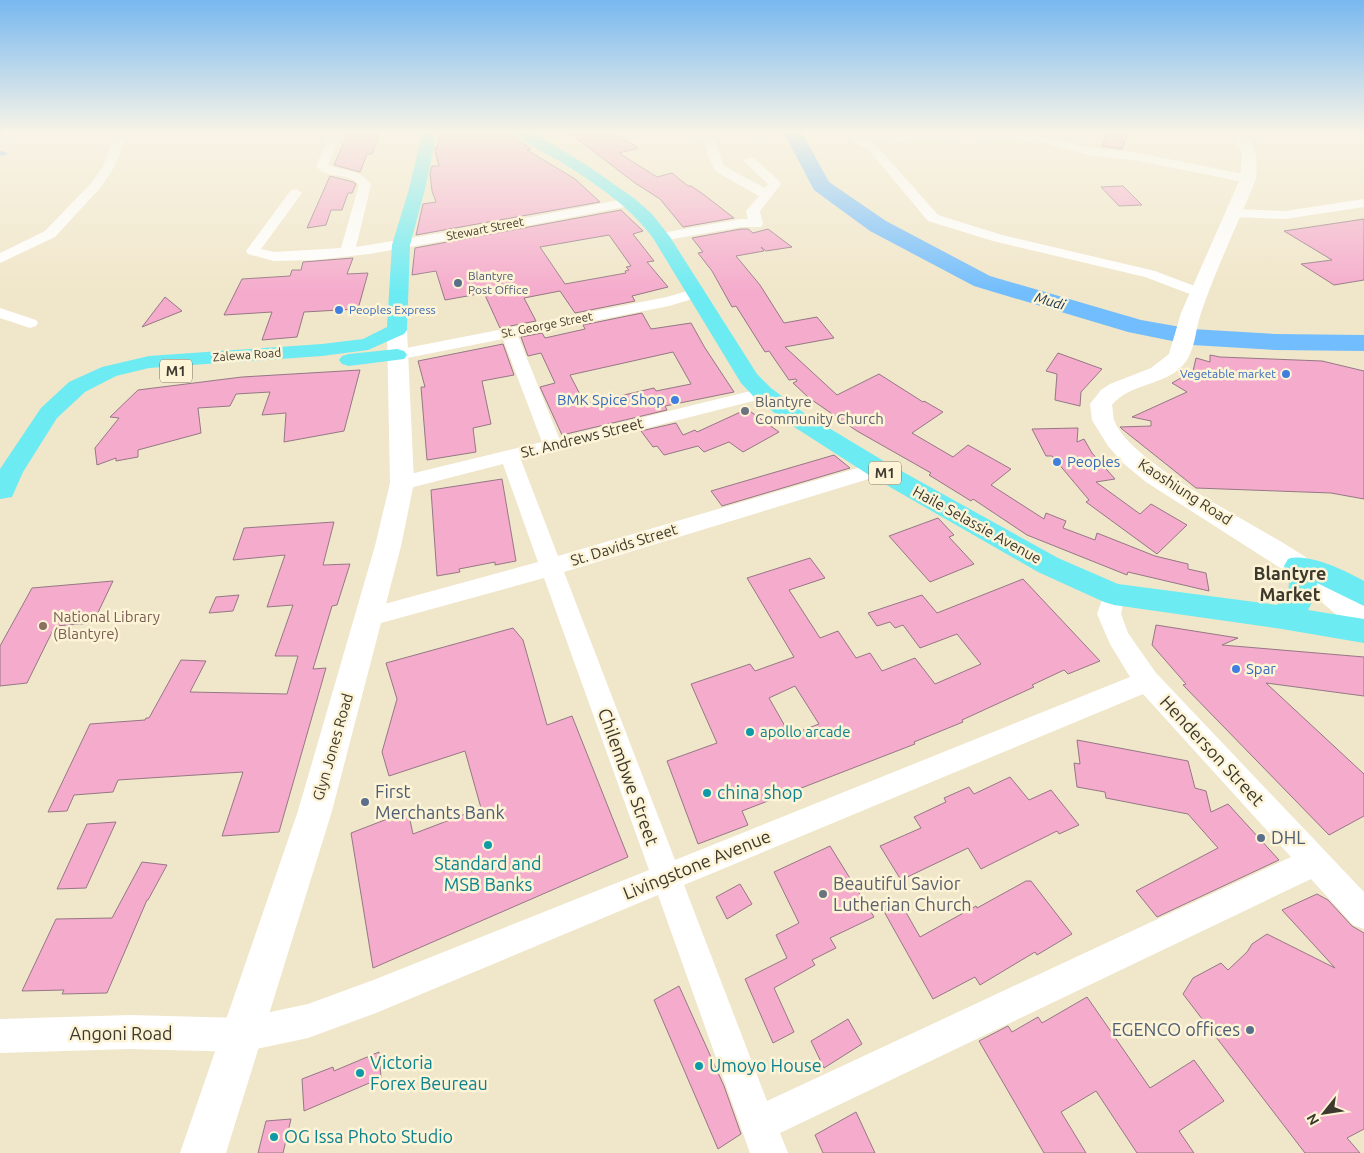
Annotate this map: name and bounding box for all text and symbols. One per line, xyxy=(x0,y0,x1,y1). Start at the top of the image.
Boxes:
street label: Stewart Street xyxy=(445,215,525,242)
place label: Blantyre Post Office xyxy=(468,269,528,296)
marker: Blantyre Post Office xyxy=(452,277,464,289)
water label: Mudi xyxy=(1033,289,1067,313)
place label: Peoples Express xyxy=(349,303,436,316)
marker: Peoples Express xyxy=(333,304,345,316)
street label: St. George Street xyxy=(500,309,594,340)
street label: Zalewa Road xyxy=(212,346,282,363)
road number: M1 xyxy=(160,360,192,382)
place label: Vegetable market xyxy=(1180,367,1276,380)
marker: Vegetable market xyxy=(1280,368,1292,380)
place label: BMK Spice Shop xyxy=(557,391,665,408)
place label: Blantyre Community Church xyxy=(755,393,884,427)
marker: BMK Spice Shop xyxy=(669,394,681,406)
marker: Blantyre Community Church xyxy=(739,405,751,417)
street label: St. Andrews Street xyxy=(519,414,645,461)
place label: Peoples xyxy=(1067,453,1120,470)
street label: Kaoshiung Road xyxy=(1135,455,1235,528)
marker: Peoples xyxy=(1051,456,1063,468)
road number: M1 xyxy=(869,462,901,484)
street label: Haile Selassie Avenue xyxy=(910,482,1044,567)
street label: St. Davids Street xyxy=(568,520,679,569)
district label: Blantyre Market xyxy=(1254,563,1327,604)
place label: National Library (Blantyre) xyxy=(53,608,160,642)
marker: National Library (Blantyre) xyxy=(37,620,49,632)
place label: Spar xyxy=(1246,660,1276,677)
marker: Spar xyxy=(1230,663,1242,675)
street label: Glyn Jones Road xyxy=(309,691,356,802)
street label: Henderson Street xyxy=(1157,691,1269,809)
street label: Chilembwe Street xyxy=(595,705,663,848)
place label: apollo arcade xyxy=(760,723,850,740)
marker: apollo arcade xyxy=(744,726,756,738)
place label: First Merchants Bank xyxy=(375,781,505,822)
place label: china shop xyxy=(717,782,803,802)
marker: china shop xyxy=(701,787,713,799)
marker: First Merchants Bank xyxy=(359,796,371,808)
street label: Livingstone Avenue xyxy=(620,825,773,903)
place label: DHL xyxy=(1271,827,1305,847)
marker: DHL xyxy=(1255,832,1267,844)
marker: Standard and MSB Banks xyxy=(482,839,494,851)
place label: Standard and MSB Banks xyxy=(434,853,542,894)
place label: Beautiful Savior Lutherian Church xyxy=(833,873,972,914)
marker: Beautiful Savior Lutherian Church xyxy=(817,888,829,900)
place label: EGENCO offices xyxy=(1112,1019,1240,1039)
street label: Angoni Road xyxy=(69,1023,173,1043)
marker: EGENCO offices xyxy=(1244,1024,1256,1036)
place label: Victoria Forex Beureau xyxy=(370,1052,488,1093)
place label: Umoyo House xyxy=(709,1055,822,1075)
marker: Umoyo House xyxy=(693,1060,705,1072)
marker: Victoria Forex Beureau xyxy=(354,1067,366,1079)
north arrow xyxy=(1299,1088,1349,1138)
text: N xyxy=(1303,1111,1322,1128)
place label: OG Issa Photo Studio xyxy=(284,1126,453,1146)
marker: OG Issa Photo Studio xyxy=(268,1131,280,1143)

